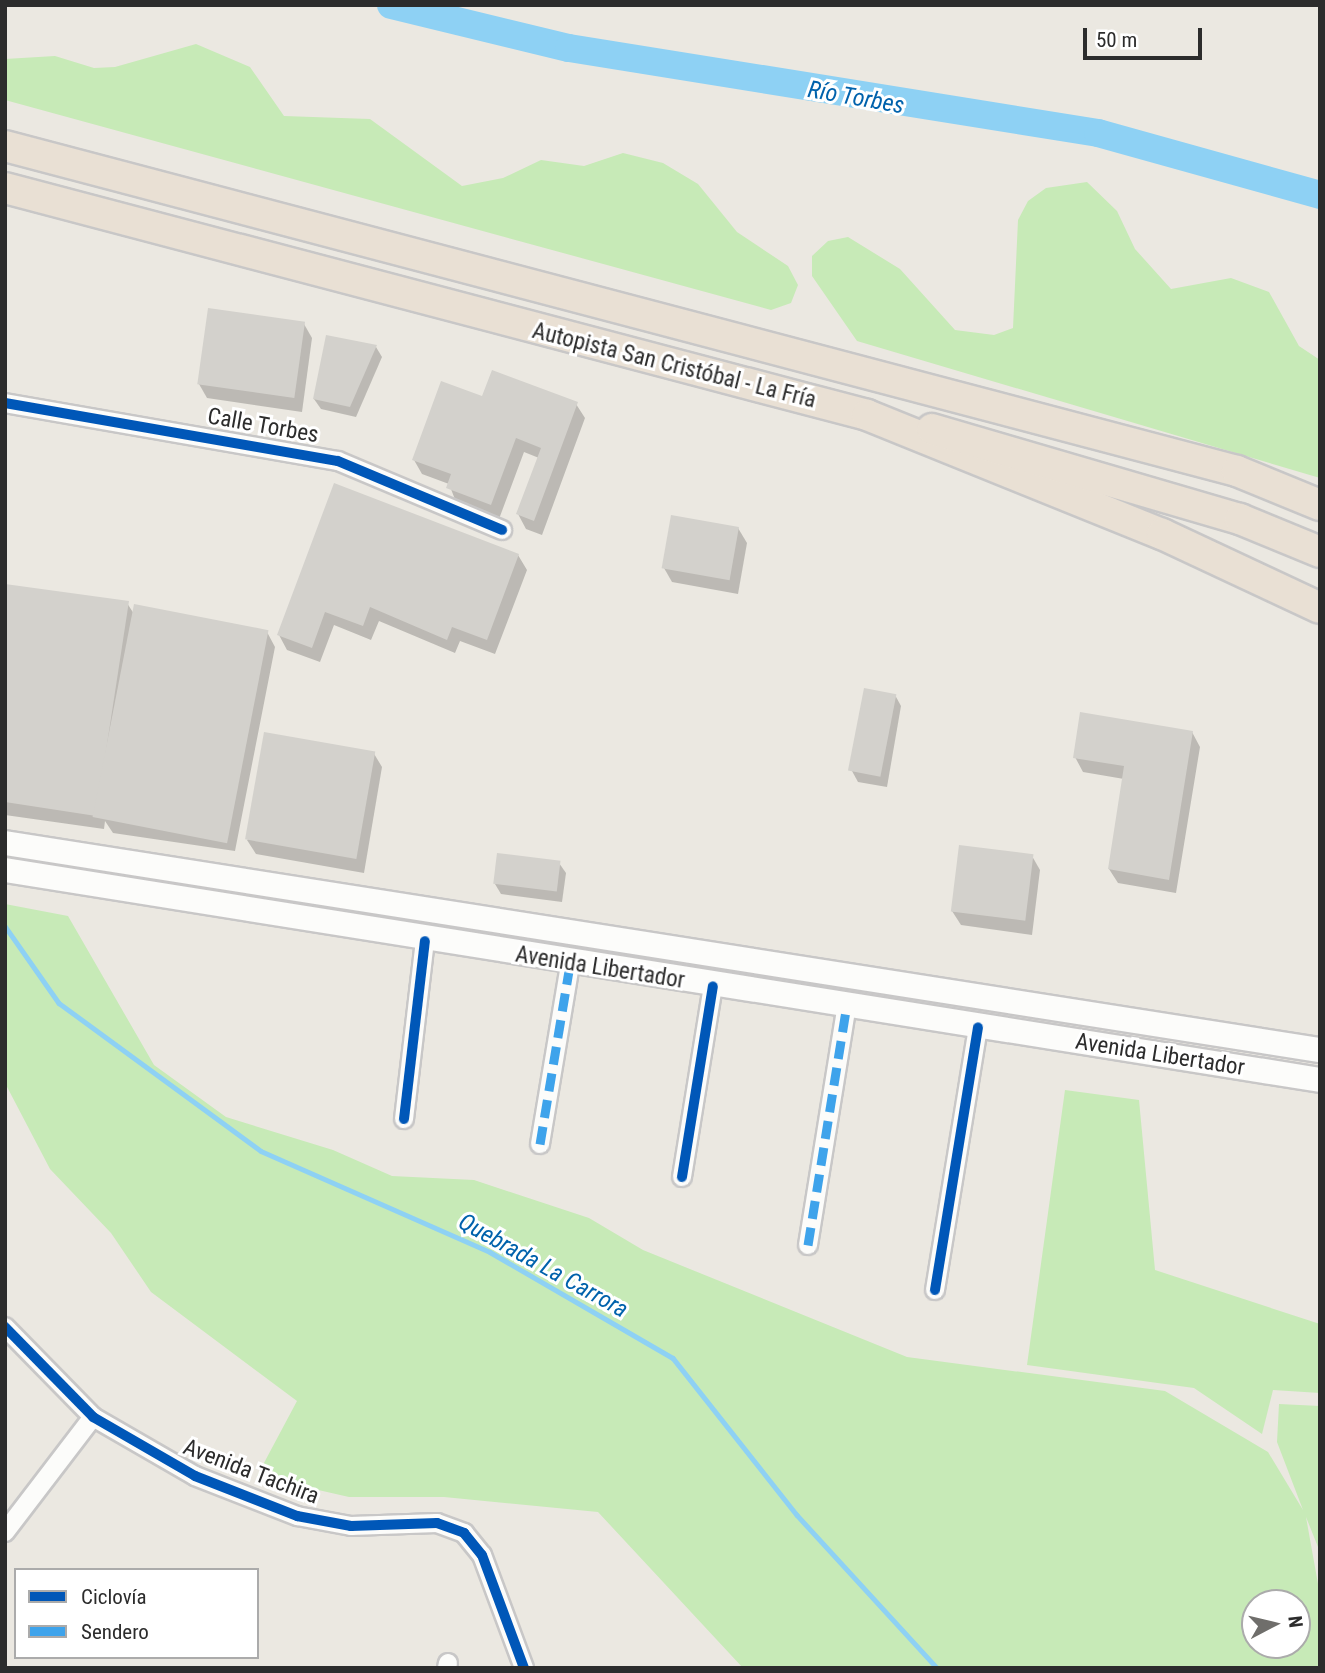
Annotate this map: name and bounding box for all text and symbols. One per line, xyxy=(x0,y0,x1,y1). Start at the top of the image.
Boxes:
scale bar xyxy=(1087,14,1206,58)
text: 50 m xyxy=(1096,28,1137,52)
water label: Río Torbes xyxy=(805,75,907,121)
street label: Autopista San Cristóbal - La Fría xyxy=(529,317,819,415)
street label: Calle Torbes xyxy=(205,403,321,449)
street label: Avenida Libertador xyxy=(513,941,687,995)
street label: Avenida Libertador xyxy=(1073,1028,1247,1082)
water label: Quebrada La Carrora xyxy=(453,1208,633,1324)
street label: Avenida Tachira xyxy=(179,1433,323,1511)
legend xyxy=(14,1568,259,1659)
text: Ciclovía xyxy=(81,1585,147,1609)
north arrow xyxy=(1241,1589,1311,1659)
text: N xyxy=(1283,1614,1307,1629)
text: Sendero xyxy=(81,1620,149,1644)

